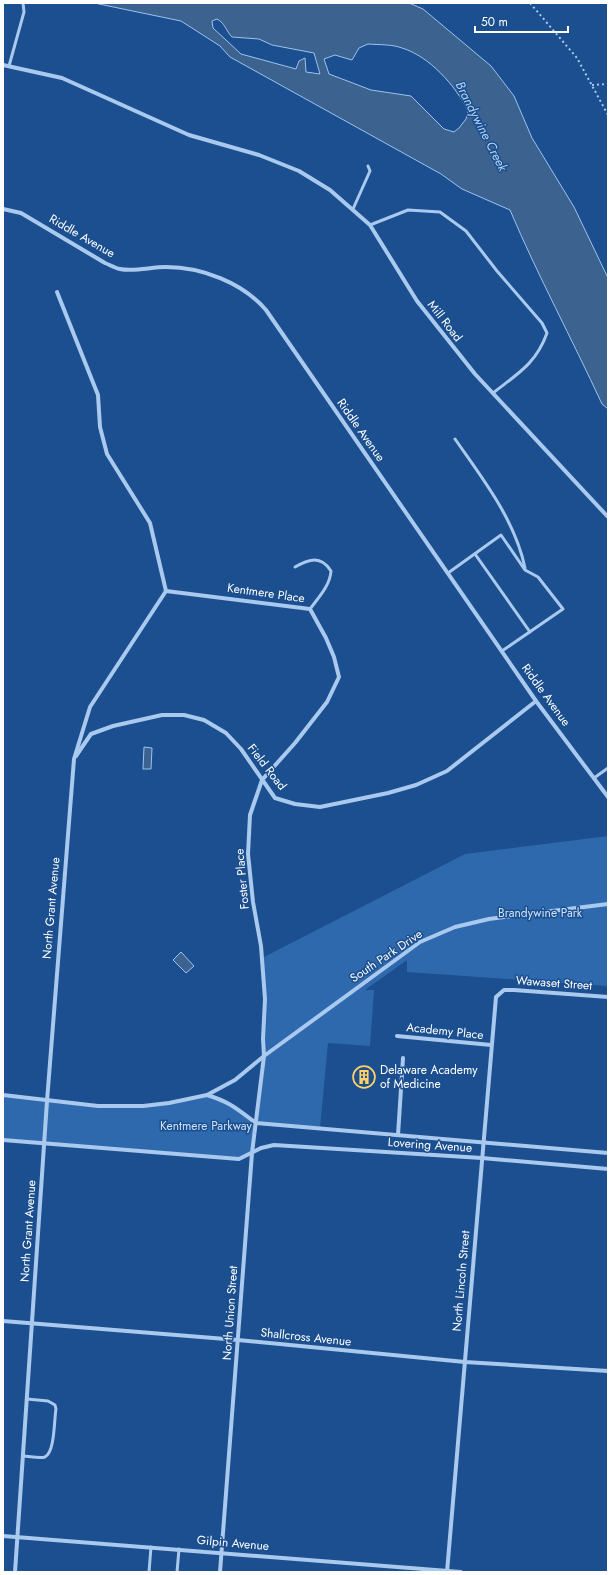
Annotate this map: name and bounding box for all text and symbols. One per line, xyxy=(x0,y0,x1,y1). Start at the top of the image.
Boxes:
scale bar xyxy=(475,8,568,34)
text: 50 m xyxy=(481,13,508,31)
water label: Brandywine Creek xyxy=(451,78,513,175)
street label: Riddle Avenue xyxy=(46,210,118,262)
street label: Mill Road xyxy=(423,297,467,345)
street label: Riddle Avenue xyxy=(333,395,389,465)
street label: Kentmere Place xyxy=(226,579,306,607)
street label: Riddle Avenue xyxy=(517,660,575,730)
street label: Field Road xyxy=(243,740,291,794)
street label: Foster Place xyxy=(230,848,254,910)
street label: North Grant Avenue xyxy=(38,856,64,960)
park label: Brandywine Park xyxy=(498,904,583,922)
street label: South Park Drive xyxy=(346,925,426,987)
street label: Wawaset Street xyxy=(515,971,593,995)
street label: Academy Place xyxy=(405,1018,485,1044)
place label: Delaware Academy of Medicine xyxy=(380,1061,478,1093)
building icon: Delaware Academy of Medicine xyxy=(351,1064,377,1090)
park label: Kentmere Parkway xyxy=(160,1117,253,1135)
street label: Lovering Avenue xyxy=(387,1133,473,1157)
street label: North Grant Avenue xyxy=(15,1179,41,1283)
street label: North Lincoln Street xyxy=(448,1230,474,1332)
street label: North Union Street xyxy=(218,1265,242,1361)
street label: Shallcross Avenue xyxy=(260,1323,352,1351)
street label: Gilpin Avenue xyxy=(196,1531,270,1555)

